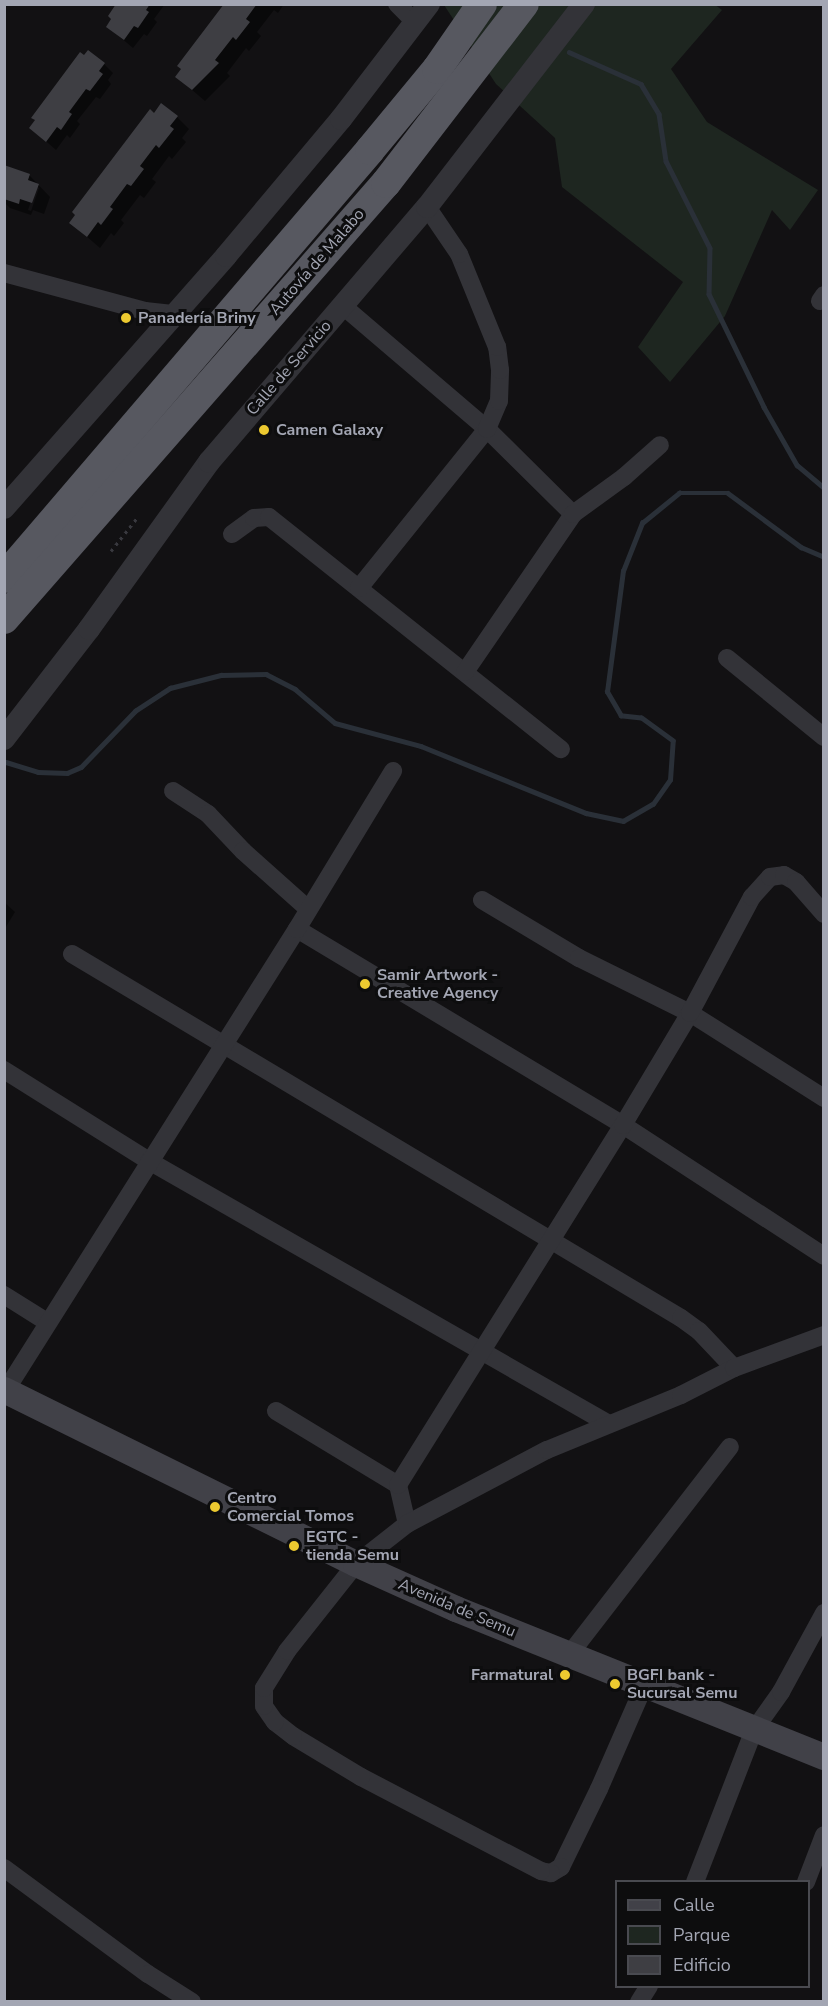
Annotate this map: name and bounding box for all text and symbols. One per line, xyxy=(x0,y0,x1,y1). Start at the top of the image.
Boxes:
street label: Autovía de Malabo xyxy=(265,205,369,319)
place label: Panadería Briny xyxy=(138,308,256,328)
marker: Panadería Briny xyxy=(119,311,133,325)
street label: Calle de Servicio xyxy=(243,317,335,419)
place label: Camen Galaxy xyxy=(276,420,383,440)
marker: Camen Galaxy xyxy=(257,423,271,437)
place label: Samir Artwork - Creative Agency xyxy=(377,965,499,1003)
marker: Samir Artwork - Creative Agency xyxy=(358,977,372,991)
place label: Centro Comercial Tomos xyxy=(227,1488,354,1526)
marker: Centro Comercial Tomos xyxy=(208,1500,222,1514)
place label: EGTC - tienda Semu xyxy=(306,1527,399,1565)
marker: EGTC - tienda Semu xyxy=(287,1539,301,1553)
street label: Avenida de Semu xyxy=(395,1575,519,1641)
place label: Farmatural xyxy=(471,1665,553,1685)
place label: BGFI bank - Sucursal Semu xyxy=(627,1665,737,1703)
marker: Farmatural xyxy=(558,1668,572,1682)
marker: BGFI bank - Sucursal Semu xyxy=(608,1677,622,1691)
legend xyxy=(615,1880,810,1988)
text: Calle xyxy=(673,1893,715,1917)
text: Parque xyxy=(673,1923,730,1947)
text: Edificio xyxy=(673,1953,731,1977)

